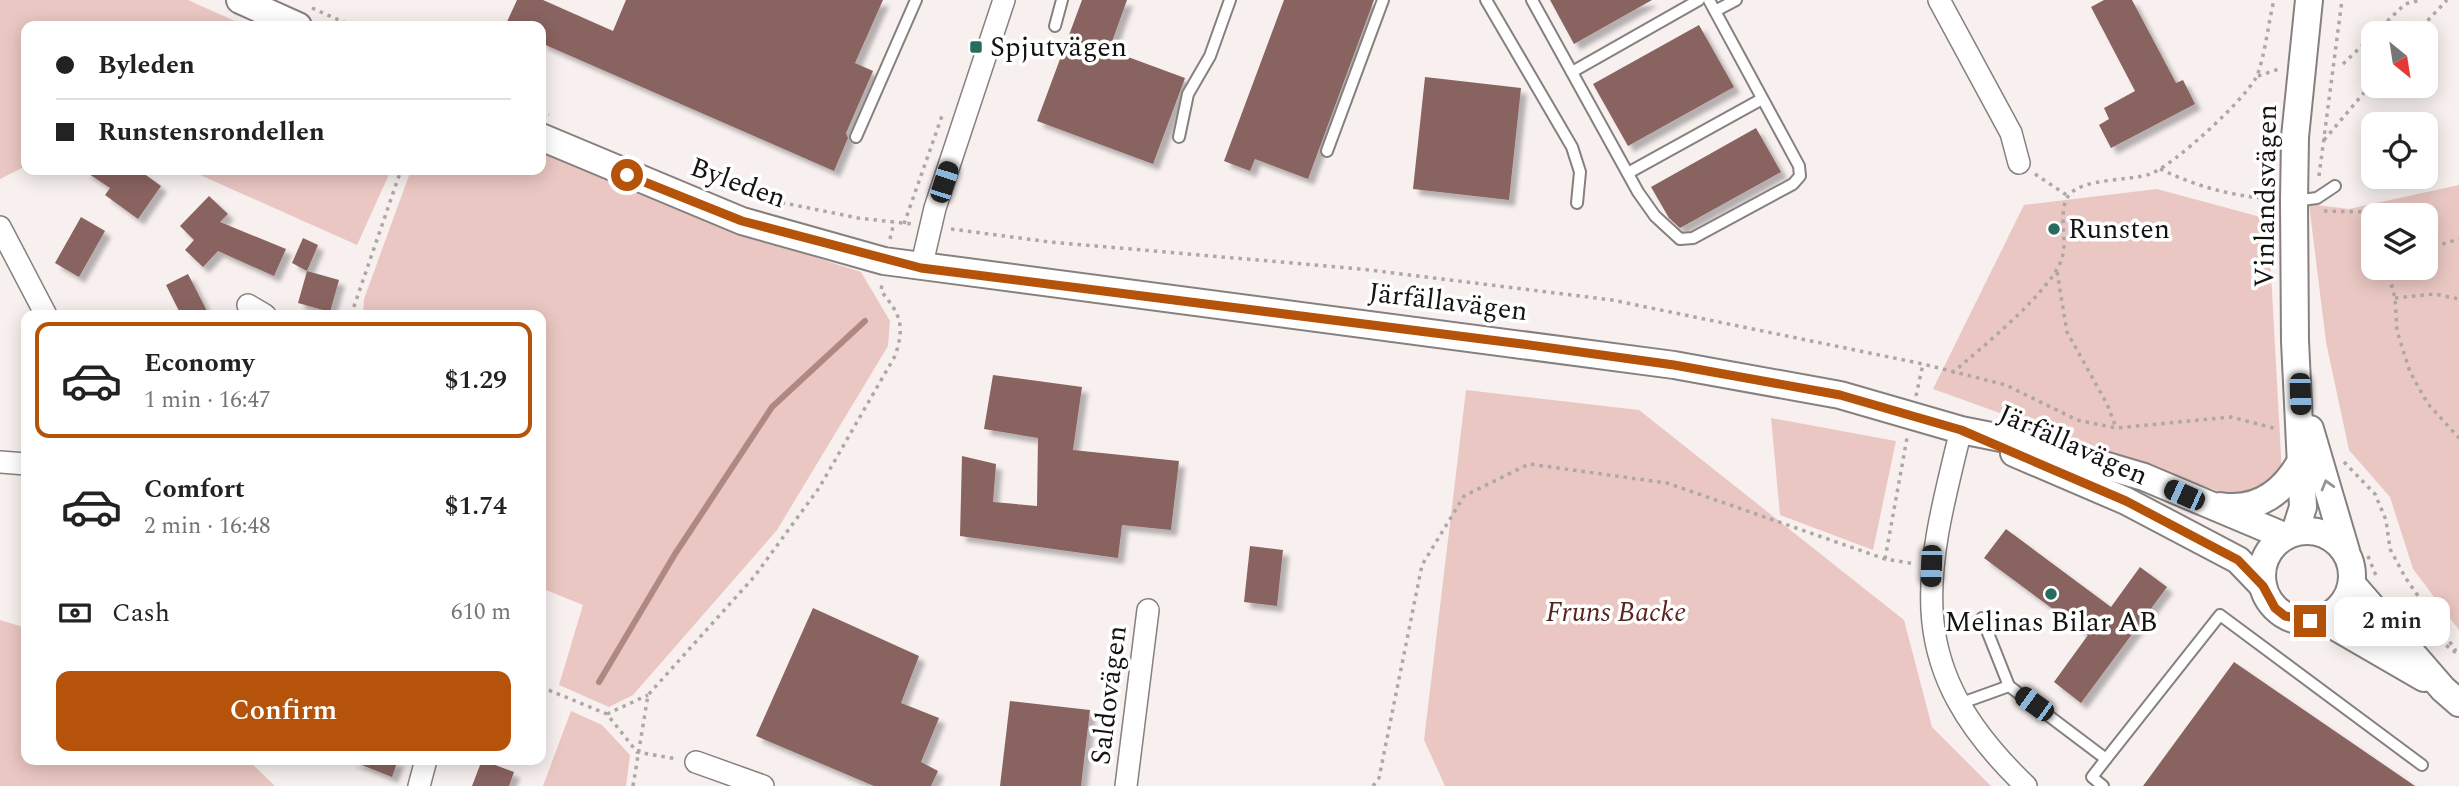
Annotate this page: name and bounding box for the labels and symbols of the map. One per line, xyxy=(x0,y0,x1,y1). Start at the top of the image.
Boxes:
north arrow xyxy=(2361,21,2438,98)
place label: Spjutvägen xyxy=(990,26,1127,69)
marker: Spjutvägen xyxy=(968,39,984,55)
street label: Vinlandsvägen xyxy=(2243,104,2289,288)
street label: Byleden xyxy=(684,146,792,220)
route start xyxy=(611,159,643,191)
car xyxy=(928,159,961,205)
place label: Runsten xyxy=(2068,208,2170,251)
marker: Runsten xyxy=(2046,221,2062,237)
street label: Järfällavägen xyxy=(1366,271,1530,333)
car xyxy=(2289,373,2312,415)
street label: Järfällavägen xyxy=(1991,393,2155,497)
car xyxy=(2161,477,2208,513)
one-way arrow xyxy=(2320,479,2335,491)
car xyxy=(1920,545,1943,587)
marker: Melinas Bilar AB xyxy=(2043,586,2059,602)
park label: Fruns Backe xyxy=(1546,591,1686,634)
callout: 2 min xyxy=(2334,596,2450,646)
place label: Melinas Bilar AB xyxy=(1945,601,2158,644)
route end xyxy=(2294,605,2326,637)
street label: Saldovägen xyxy=(1079,623,1139,767)
car xyxy=(2011,683,2058,725)

